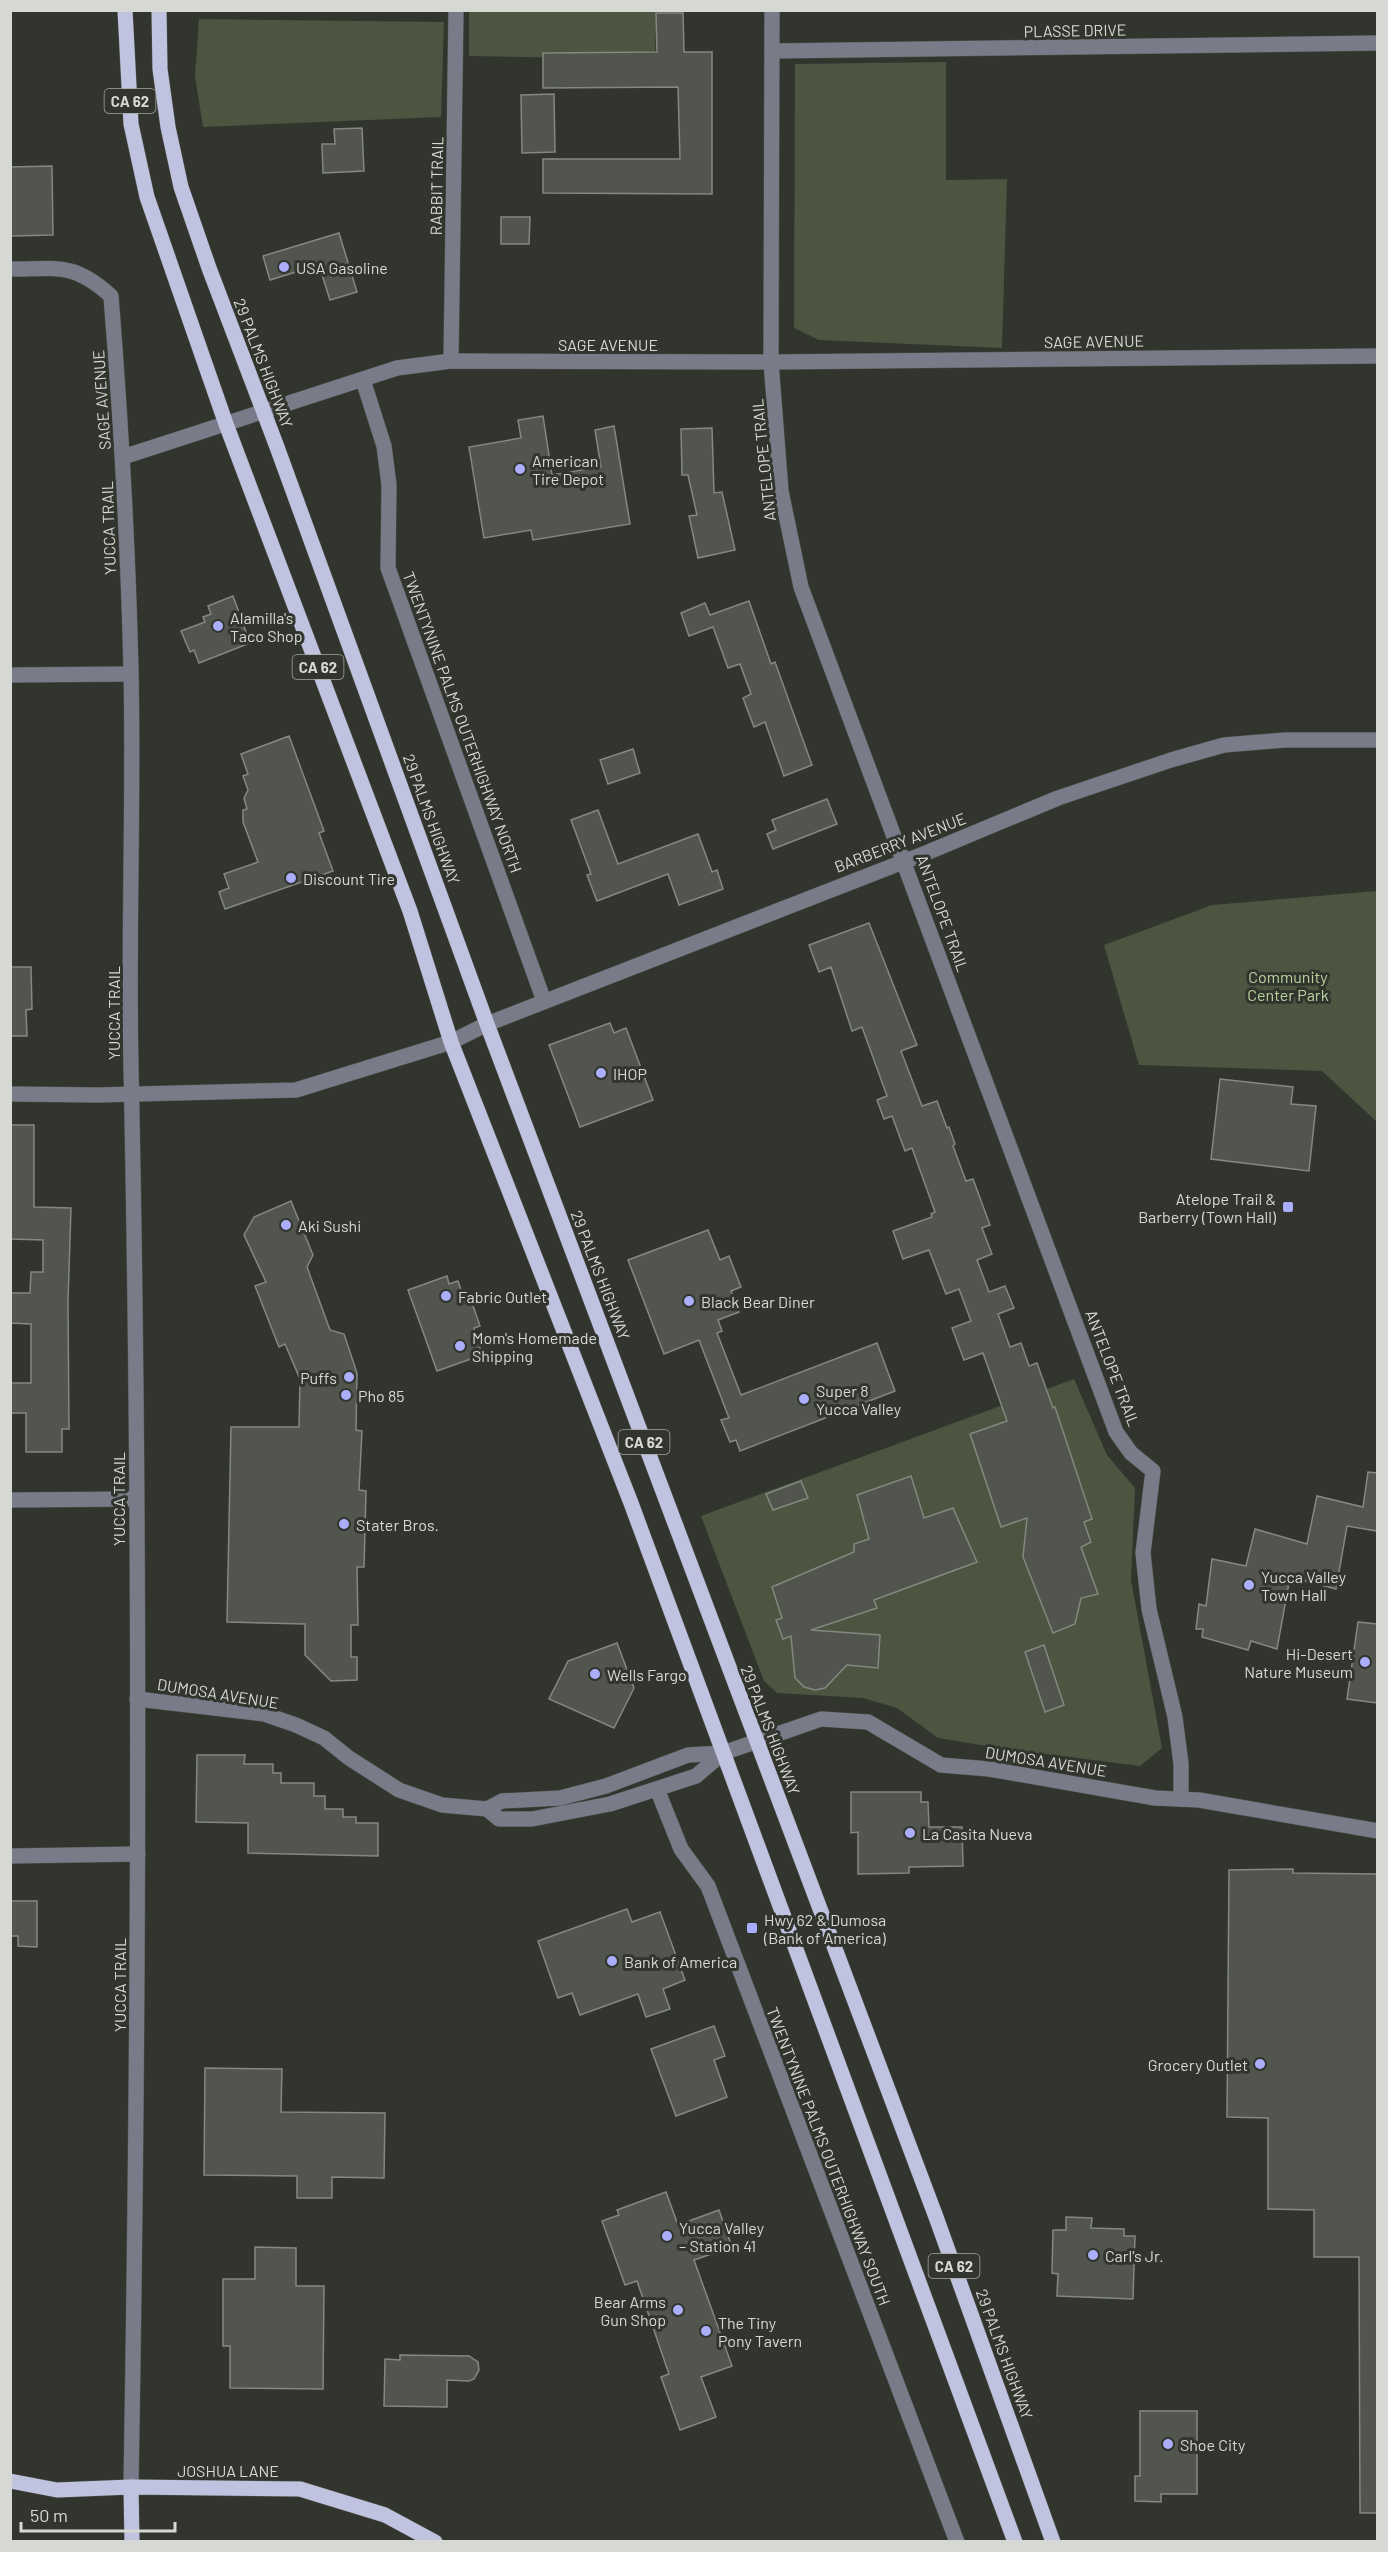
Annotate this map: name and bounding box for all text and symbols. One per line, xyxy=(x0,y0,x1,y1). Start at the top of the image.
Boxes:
street label: PLASSE DRIVE xyxy=(1024,20,1126,40)
road number: CA 62 xyxy=(104,89,156,113)
street label: RABBIT TRAIL xyxy=(426,136,446,236)
place label: USA Gasoline xyxy=(296,258,388,277)
marker: USA Gasoline xyxy=(277,260,291,274)
street label: 29 PALMS HIGHWAY xyxy=(231,296,297,430)
street label: SAGE AVENUE xyxy=(1044,331,1144,351)
street label: SAGE AVENUE xyxy=(558,335,658,354)
street label: SAGE AVENUE xyxy=(88,349,114,451)
street label: ANTELOPE TRAIL xyxy=(747,398,779,522)
place label: American Tire Depot xyxy=(532,451,604,488)
marker: American Tire Depot xyxy=(513,462,527,476)
street label: YUCCA TRAIL xyxy=(97,481,119,575)
street label: TWENTYNINE PALMS OUTERHIGHWAY NORTH xyxy=(400,569,526,875)
place label: Alamilla's Taco Shop xyxy=(230,608,303,645)
marker: Alamilla's Taco Shop xyxy=(211,619,225,633)
road number: CA 62 xyxy=(292,655,344,679)
street label: 29 PALMS HIGHWAY xyxy=(400,751,464,887)
street label: BARBERRY AVENUE xyxy=(832,808,968,876)
street label: ANTELOPE TRAIL xyxy=(913,852,973,974)
place label: Discount Tire xyxy=(303,869,395,888)
marker: Discount Tire xyxy=(284,871,298,885)
street label: YUCCA TRAIL xyxy=(104,966,123,1060)
park label: Community Center Park xyxy=(1247,967,1329,1004)
place label: IHOP xyxy=(613,1064,647,1083)
marker: IHOP xyxy=(594,1066,608,1080)
place label: Atelope Trail & Barberry (Town Hall) xyxy=(1138,1189,1277,1226)
marker: Atelope Trail & Barberry (Town Hall) xyxy=(1281,1200,1295,1214)
street label: 29 PALMS HIGHWAY xyxy=(568,1208,634,1342)
place label: Aki Sushi xyxy=(298,1216,361,1235)
marker: Aki Sushi xyxy=(279,1218,293,1232)
place label: Fabric Outlet xyxy=(458,1287,547,1306)
marker: Fabric Outlet xyxy=(439,1289,453,1303)
place label: Black Bear Diner xyxy=(701,1292,815,1311)
marker: Black Bear Diner xyxy=(682,1294,696,1308)
street label: ANTELOPE TRAIL xyxy=(1082,1307,1144,1429)
place label: Mom's Homemade Shipping xyxy=(472,1328,597,1365)
marker: Mom's Homemade Shipping xyxy=(453,1339,467,1353)
place label: Puffs xyxy=(300,1368,337,1387)
marker: Puffs xyxy=(342,1370,356,1384)
place label: Super 8 Yucca Valley xyxy=(816,1381,902,1418)
place label: Pho 85 xyxy=(358,1386,404,1405)
marker: Pho 85 xyxy=(339,1388,353,1402)
marker: Super 8 Yucca Valley xyxy=(797,1392,811,1406)
road number: CA 62 xyxy=(618,1430,670,1454)
street label: YUCCA TRAIL xyxy=(109,1452,128,1546)
place label: Stater Bros. xyxy=(356,1515,439,1534)
marker: Stater Bros. xyxy=(337,1517,351,1531)
place label: Yucca Valley Town Hall xyxy=(1261,1567,1347,1604)
marker: Yucca Valley Town Hall xyxy=(1242,1578,1256,1592)
place label: Hi-Desert Nature Museum xyxy=(1244,1644,1353,1681)
marker: Hi-Desert Nature Museum xyxy=(1358,1655,1372,1669)
street label: 29 PALMS HIGHWAY xyxy=(738,1663,804,1797)
place label: Wells Fargo xyxy=(607,1665,687,1684)
marker: Wells Fargo xyxy=(588,1667,602,1681)
street label: DUMOSA AVENUE xyxy=(156,1674,280,1712)
street label: DUMOSA AVENUE xyxy=(984,1742,1108,1780)
place label: La Casita Nueva xyxy=(922,1824,1033,1843)
marker: La Casita Nueva xyxy=(903,1826,917,1840)
place label: Hwy 62 & Dumosa (Bank of America) xyxy=(763,1910,886,1947)
marker: Hwy 62 & Dumosa (Bank of America) xyxy=(745,1921,759,1935)
street label: YUCCA TRAIL xyxy=(110,1938,129,2032)
place label: Bank of America xyxy=(624,1952,737,1971)
marker: Bank of America xyxy=(605,1954,619,1968)
street label: TWENTYNINE PALMS OUTERHIGHWAY SOUTH xyxy=(763,2004,895,2308)
place label: Grocery Outlet xyxy=(1148,2055,1248,2074)
marker: Grocery Outlet xyxy=(1253,2057,1267,2071)
place label: Yucca Valley – Station 41 xyxy=(679,2218,765,2255)
marker: Yucca Valley – Station 41 xyxy=(660,2229,674,2243)
place label: Carl's Jr. xyxy=(1105,2246,1164,2265)
marker: Carl's Jr. xyxy=(1086,2248,1100,2262)
road number: CA 62 xyxy=(928,2254,980,2278)
street label: 29 PALMS HIGHWAY xyxy=(973,2286,1037,2422)
place label: Bear Arms Gun Shop xyxy=(594,2292,666,2329)
marker: Bear Arms Gun Shop xyxy=(671,2303,685,2317)
place label: The Tiny Pony Tavern xyxy=(718,2313,802,2350)
marker: The Tiny Pony Tavern xyxy=(699,2324,713,2338)
place label: Shoe City xyxy=(1180,2435,1246,2454)
marker: Shoe City xyxy=(1161,2437,1175,2451)
street label: JOSHUA LANE xyxy=(177,2461,279,2480)
scale bar xyxy=(21,2495,176,2533)
text: 50 m xyxy=(30,2504,68,2526)

